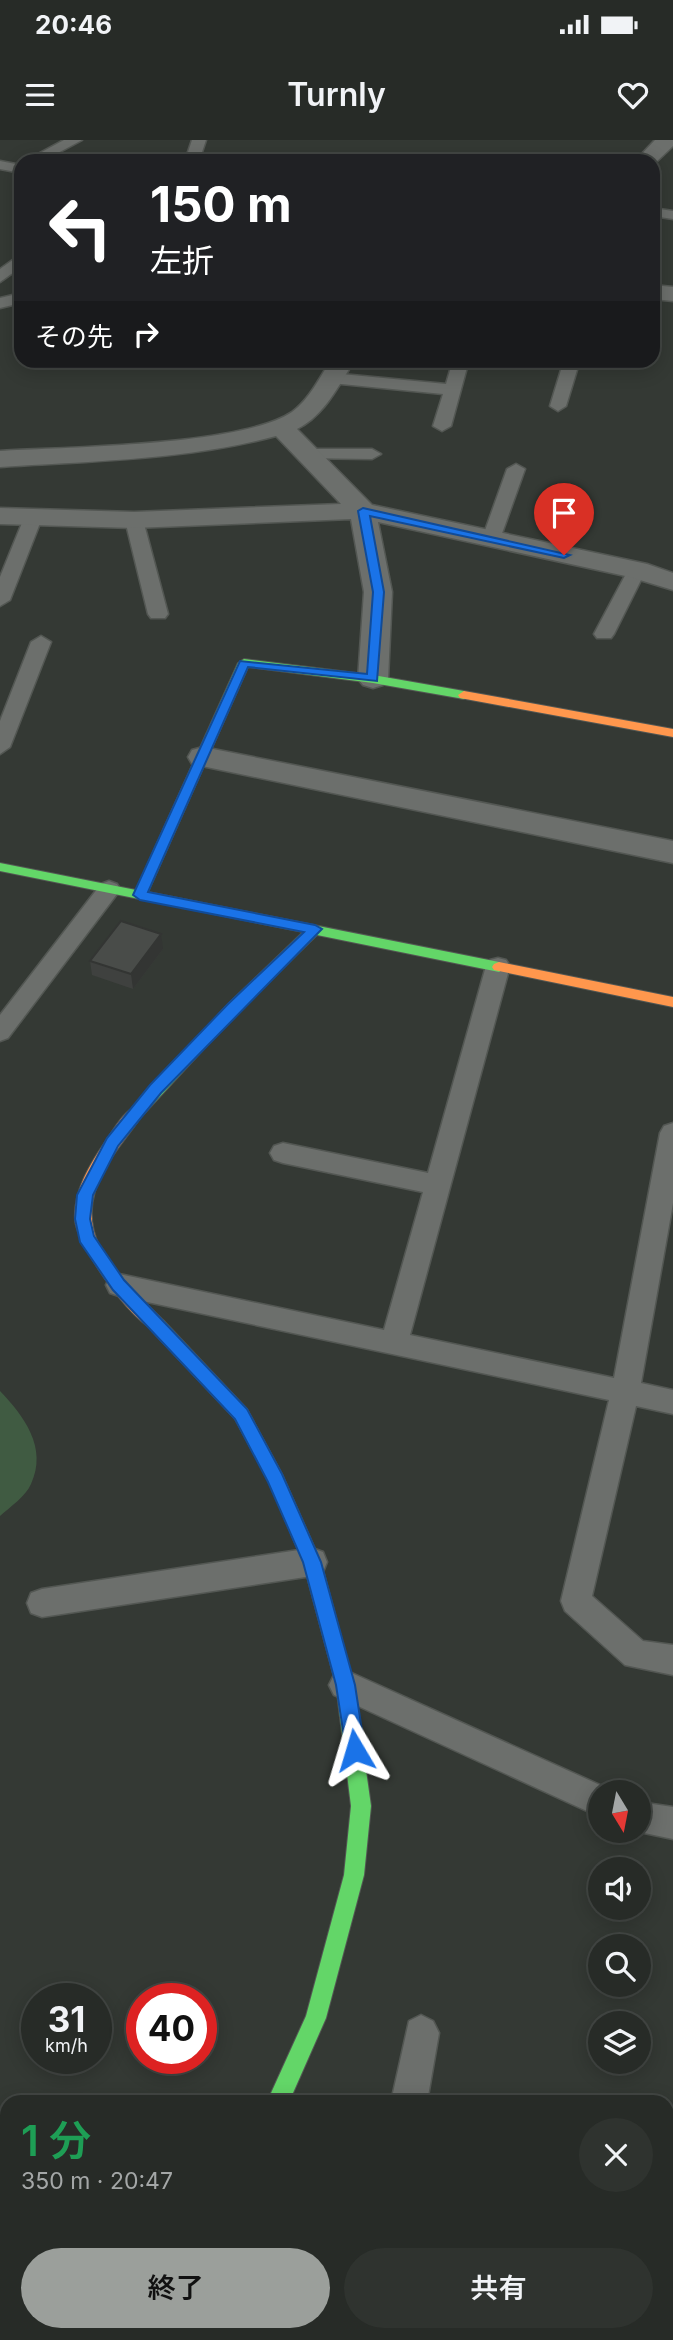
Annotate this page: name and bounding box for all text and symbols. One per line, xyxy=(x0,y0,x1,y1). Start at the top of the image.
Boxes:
text: 20:46 xyxy=(35,9,112,40)
text: Turnly xyxy=(287,75,386,114)
icon: menu xyxy=(21,76,59,114)
icon: heart xyxy=(614,76,652,114)
text: 150 m xyxy=(150,175,292,234)
icon: left xyxy=(35,182,126,273)
text: 左折 xyxy=(150,241,214,280)
icon: right xyxy=(127,315,165,353)
text: その先 xyxy=(35,321,113,352)
pin xyxy=(534,483,594,555)
icon: arrive xyxy=(545,494,583,532)
position arrow xyxy=(318,1713,392,1787)
north arrow xyxy=(588,1780,651,1843)
map controls xyxy=(588,1780,651,2074)
button: sound xyxy=(588,1857,651,1920)
button: search xyxy=(588,1934,651,1997)
speed limit sign: 40 xyxy=(126,1983,217,2074)
text: 31 xyxy=(48,1998,85,2040)
button: layers xyxy=(588,2011,651,2074)
text: km/h xyxy=(45,2035,88,2056)
text: 1 分 xyxy=(21,2115,91,2166)
button: close xyxy=(579,2118,653,2192)
text: 350 m · 20:47 xyxy=(21,2167,173,2195)
button: 終了 xyxy=(21,2248,330,2328)
button: 共有 xyxy=(344,2248,653,2328)

